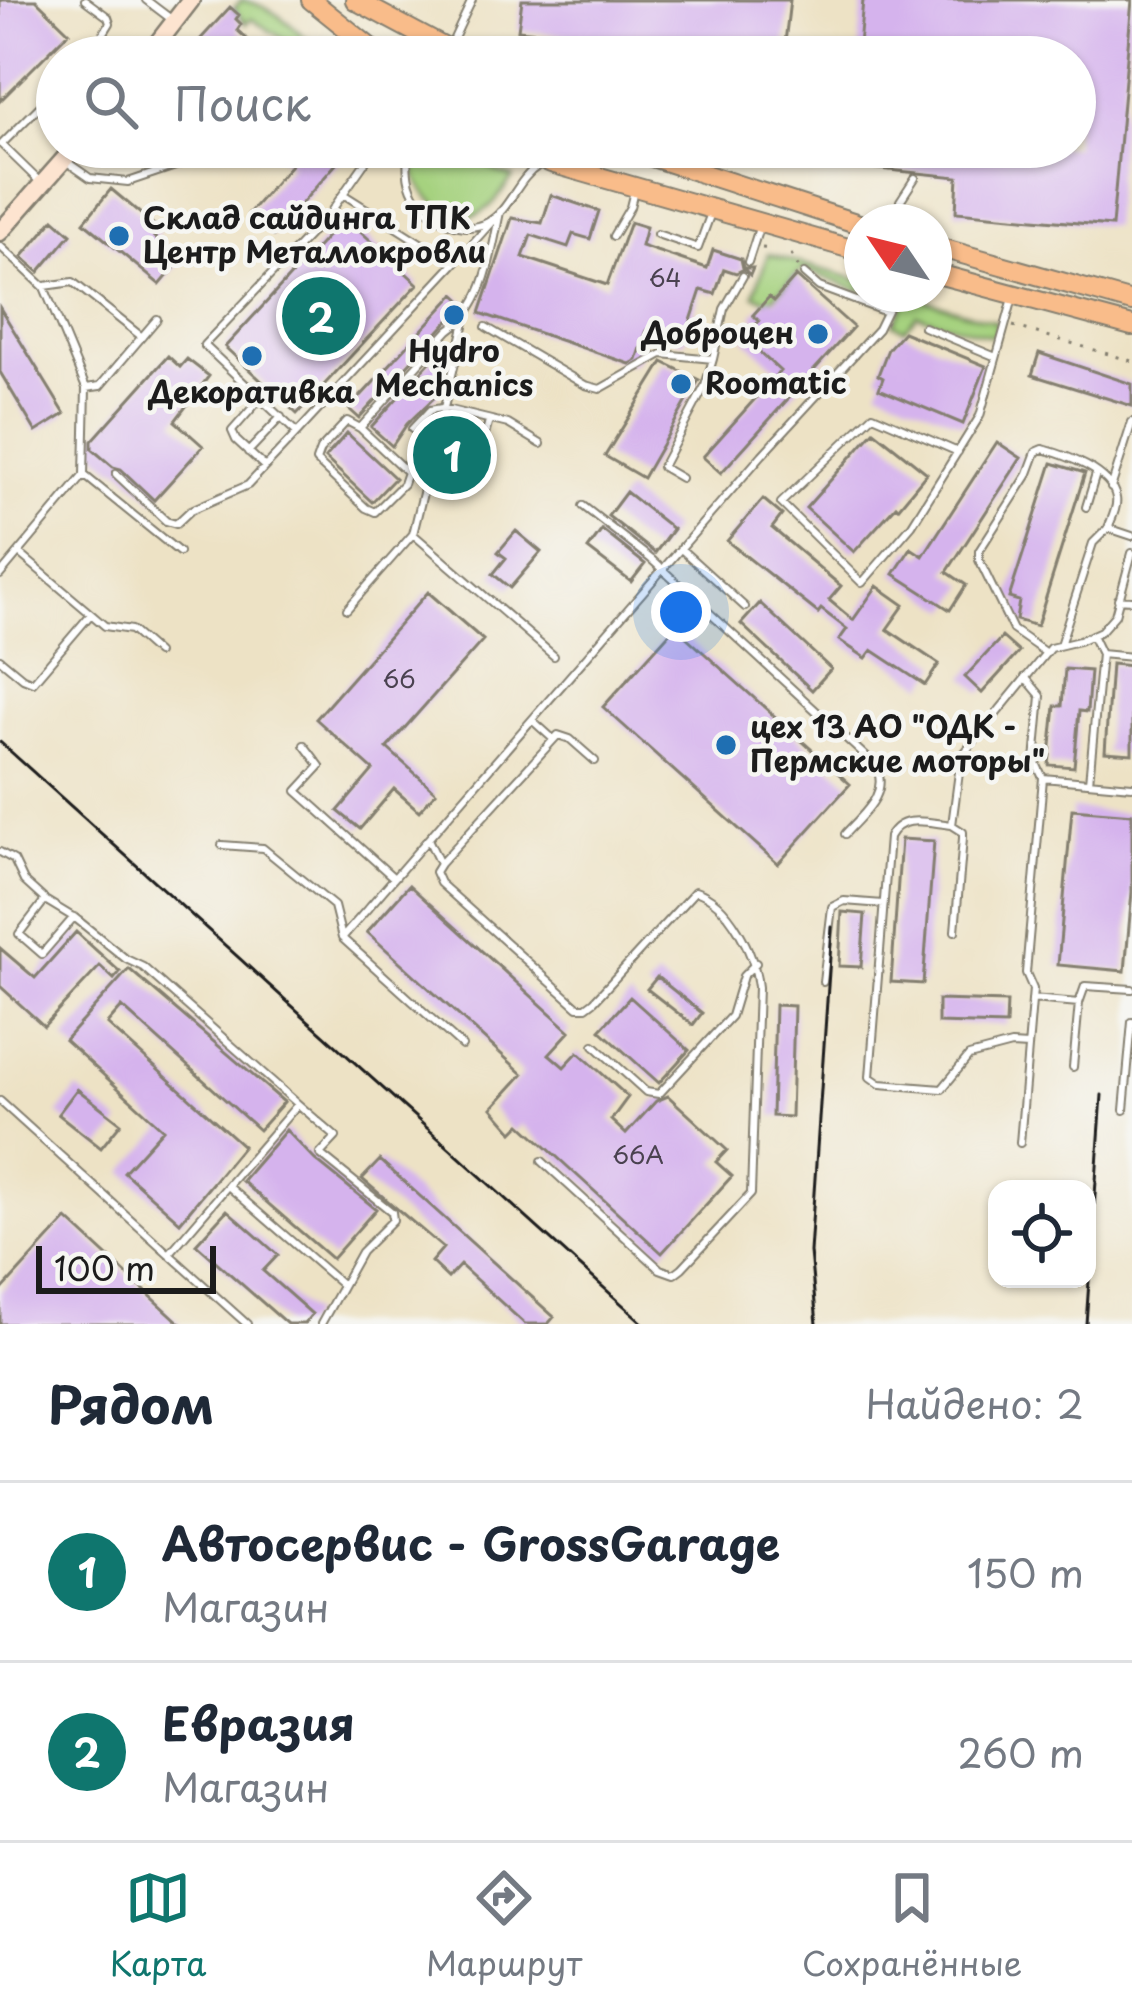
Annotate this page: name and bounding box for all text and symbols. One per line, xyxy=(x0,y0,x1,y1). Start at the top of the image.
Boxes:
search box xyxy=(36,36,1096,168)
text: Поиск xyxy=(174,68,311,136)
icon: search xyxy=(78,69,144,135)
place label: Склад сайдинга ТПК Центр Металлокровли xyxy=(143,194,486,273)
north arrow xyxy=(844,204,952,312)
marker: Склад сайдинга ТПК Центр Металлокровли xyxy=(106,223,132,249)
house number: 64 xyxy=(649,259,681,295)
pin: 2 xyxy=(282,271,360,361)
marker: Hydro Mechanics xyxy=(441,302,467,328)
place label: Доброцен xyxy=(641,309,794,354)
marker: Доброцен xyxy=(805,321,831,347)
place label: Hydro Mechanics xyxy=(375,327,533,406)
marker: Декоративка xyxy=(239,343,265,369)
place label: Roomatic xyxy=(705,359,847,404)
place label: Декоративка xyxy=(148,368,356,413)
marker: Roomatic xyxy=(668,371,694,397)
pin: 1 xyxy=(413,410,491,500)
your location xyxy=(651,582,711,642)
house number: 66 xyxy=(382,660,416,696)
place label: цех 13 АО "ОДК - Пермские моторы" xyxy=(750,703,1045,782)
marker: цех 13 АО "ОДК - Пермские моторы" xyxy=(713,732,739,758)
house number: 66А xyxy=(612,1136,664,1172)
map controls xyxy=(988,1180,1096,1288)
button: locate xyxy=(988,1180,1096,1288)
scale bar xyxy=(36,1240,216,1293)
text: 100 m xyxy=(54,1242,155,1292)
text: Рядом xyxy=(48,1364,214,1441)
text: Найдено: 2 xyxy=(865,1373,1084,1432)
text: Автосервис - GrossGarage xyxy=(162,1508,780,1576)
text: 1 xyxy=(78,1542,96,1601)
text: 150 m xyxy=(967,1542,1084,1601)
text: Магазин xyxy=(162,1576,329,1635)
text: Евразия xyxy=(162,1688,355,1756)
text: 2 xyxy=(73,1722,101,1781)
text: 260 m xyxy=(957,1722,1084,1781)
text: Магазин xyxy=(162,1756,329,1815)
tab: Карта xyxy=(110,1865,207,1987)
tab: Маршрут xyxy=(426,1865,582,1987)
tab: Сохранённые xyxy=(802,1865,1022,1987)

